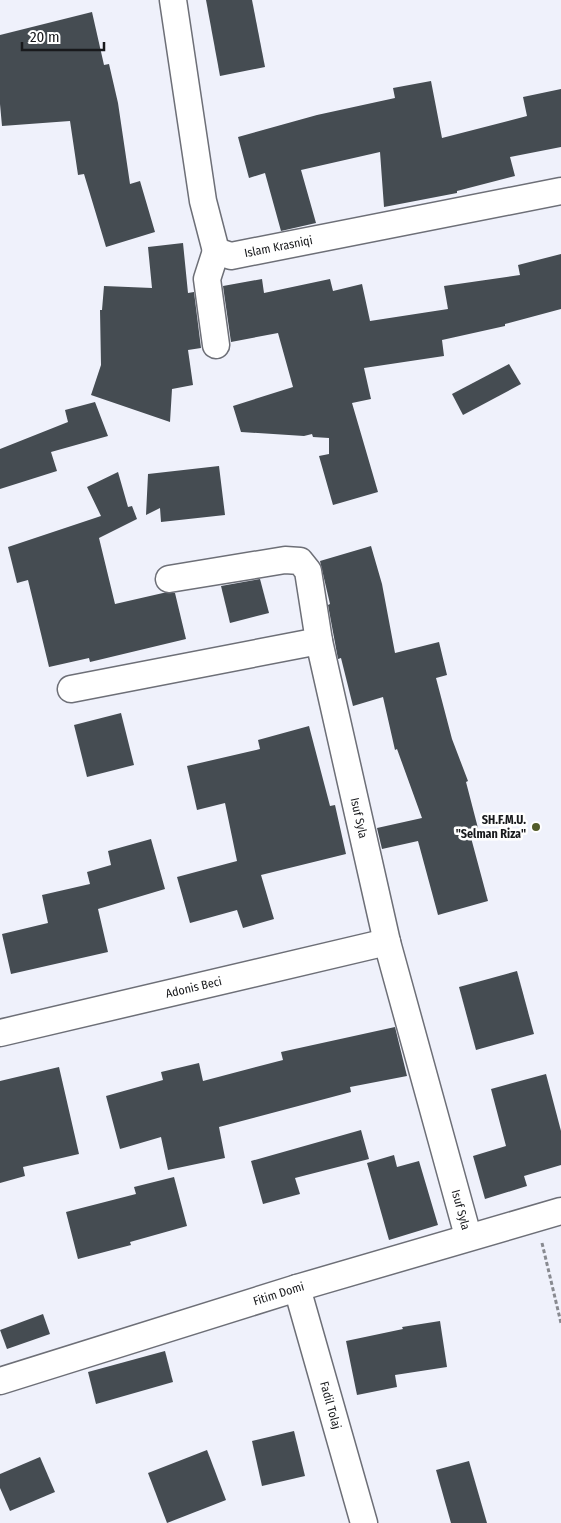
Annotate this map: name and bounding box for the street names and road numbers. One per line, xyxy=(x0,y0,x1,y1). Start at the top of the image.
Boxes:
street label: Islam Krasniqi xyxy=(243,233,314,260)
street label: Isuf Syla xyxy=(348,796,370,840)
street label: Adonis Beci xyxy=(164,974,223,1001)
street label: Isuf Syla xyxy=(449,1188,473,1232)
street label: Fitim Domi xyxy=(252,1279,306,1308)
street label: Fadil Tolaj xyxy=(317,1380,344,1431)

